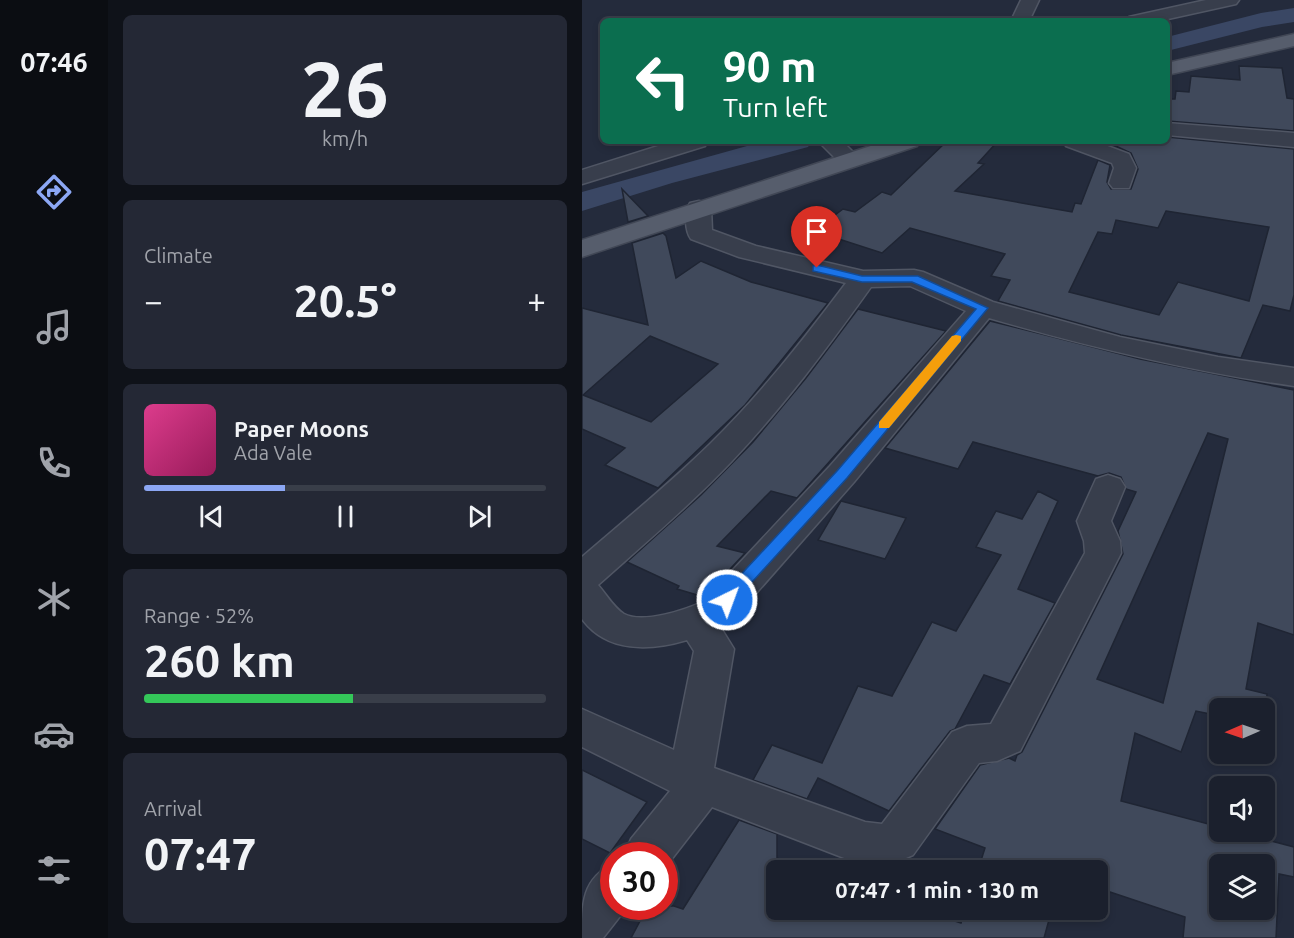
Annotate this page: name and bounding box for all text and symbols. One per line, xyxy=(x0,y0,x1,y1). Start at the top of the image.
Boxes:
icon: left xyxy=(624,42,702,120)
text: 90 m xyxy=(723,43,817,90)
text: 26 xyxy=(301,44,389,132)
text: 07:46 xyxy=(20,47,88,77)
text: Turn left xyxy=(723,92,827,122)
text: km/h xyxy=(322,127,368,150)
icon: directions xyxy=(33,171,75,213)
pin xyxy=(791,206,842,268)
icon: arrive xyxy=(800,215,833,248)
text: Climate xyxy=(144,244,213,267)
text: 20.5° xyxy=(293,275,397,326)
text: − xyxy=(144,282,163,319)
text: + xyxy=(527,282,546,319)
icon: music xyxy=(33,306,75,348)
text: Paper Moons xyxy=(234,416,369,441)
text: Ada Vale xyxy=(234,441,312,464)
icon: phone xyxy=(33,442,75,484)
icon: previous xyxy=(195,500,228,533)
icon: pause xyxy=(329,500,362,533)
icon: next xyxy=(463,500,496,533)
position arrow xyxy=(695,568,759,632)
icon: climate xyxy=(33,578,75,620)
text: Range · 52% xyxy=(144,604,254,627)
text: 260 km xyxy=(144,635,295,686)
north arrow xyxy=(1209,698,1275,764)
map controls xyxy=(1209,698,1275,920)
icon: car xyxy=(33,713,75,755)
button: sound xyxy=(1209,776,1275,842)
text: Arrival xyxy=(144,797,202,820)
text: 07:47 xyxy=(144,828,257,879)
speed limit sign: 30 xyxy=(600,842,678,920)
icon: filters xyxy=(33,849,75,891)
button: layers xyxy=(1209,854,1275,920)
text: 07:47 · 1 min · 130 m xyxy=(835,877,1039,902)

